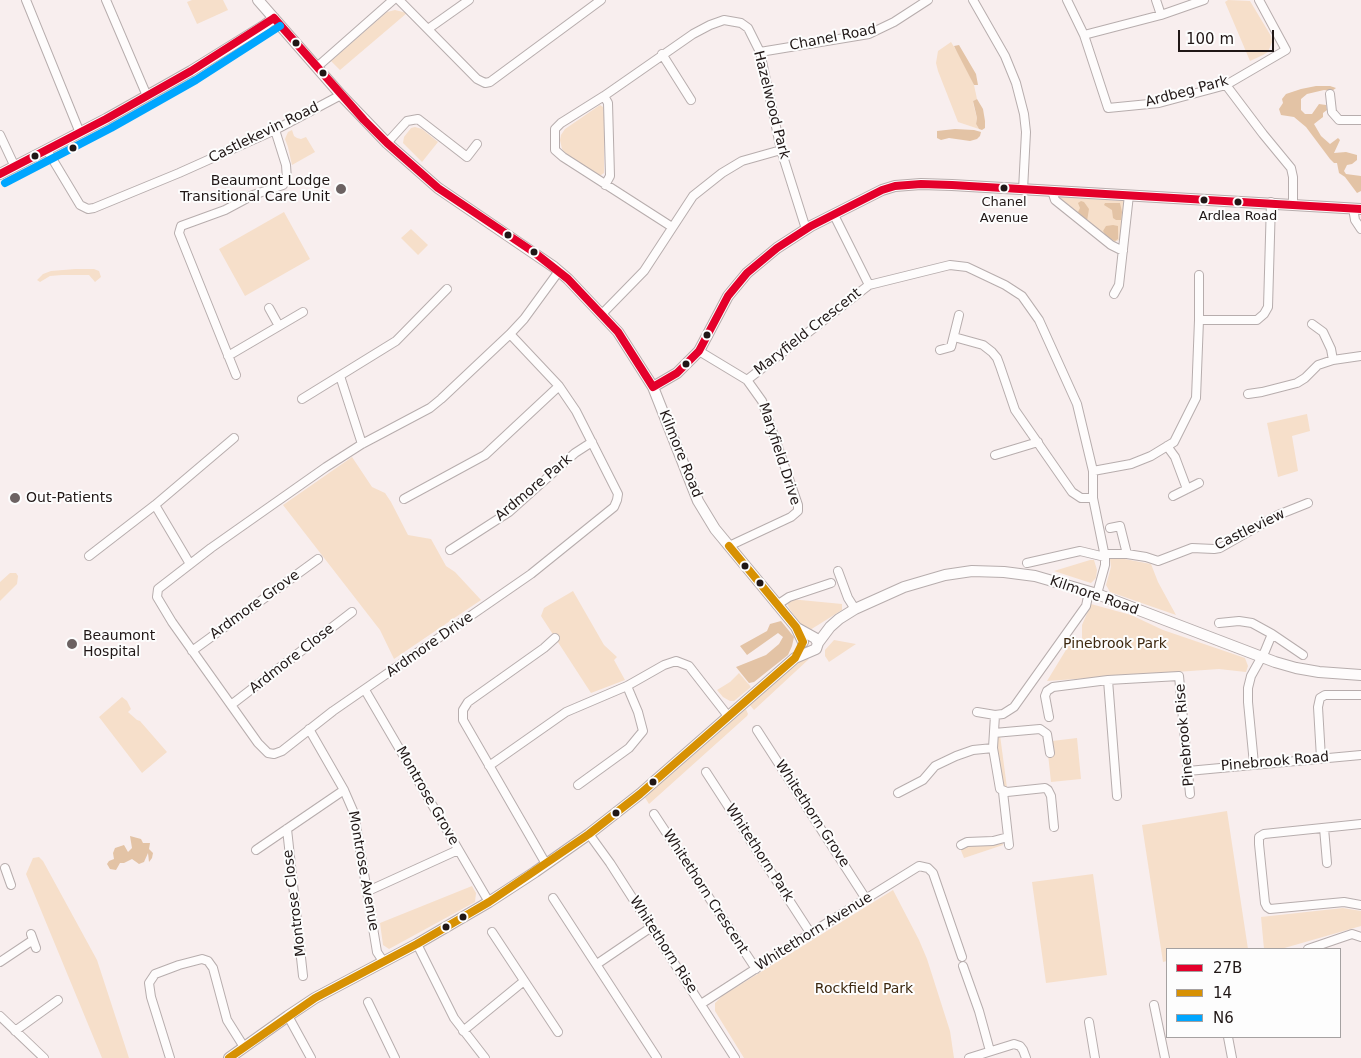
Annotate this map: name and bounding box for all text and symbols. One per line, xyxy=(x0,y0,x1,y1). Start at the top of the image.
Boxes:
scale bar xyxy=(1181,20,1277,52)
street label: Chanel Road xyxy=(788,21,878,55)
text: 100 m xyxy=(1186,30,1234,48)
unlabelled marker xyxy=(291,38,301,48)
street label: Hazelwood Park xyxy=(749,49,793,161)
unlabelled marker xyxy=(318,68,328,78)
street label: Ardbeg Park xyxy=(1144,73,1230,111)
street label: Castlekevin Road xyxy=(206,99,322,167)
unlabelled marker xyxy=(68,143,78,153)
unlabelled marker xyxy=(30,151,40,161)
place label: Beaumont Lodge Transitional Care Unit xyxy=(180,173,330,206)
marker: Beaumont Lodge Transitional Care Unit xyxy=(334,182,348,196)
marker: Chanel Avenue xyxy=(999,183,1009,193)
place label: Chanel Avenue xyxy=(980,195,1028,226)
unlabelled marker xyxy=(1199,195,1209,205)
marker: Ardlea Road xyxy=(1233,197,1243,207)
place label: Ardlea Road xyxy=(1199,209,1277,225)
unlabelled marker xyxy=(503,230,513,240)
unlabelled marker xyxy=(529,247,539,257)
street label: Maryfield Crescent xyxy=(751,285,865,379)
unlabelled marker xyxy=(702,330,712,340)
unlabelled marker xyxy=(681,359,691,369)
street label: Maryfield Drive xyxy=(755,401,803,507)
street label: Kilmore Road xyxy=(655,408,705,500)
street label: Ardmore Park xyxy=(492,451,576,525)
place label: Out-Patients xyxy=(26,490,112,506)
marker: Out-Patients xyxy=(8,491,22,505)
street label: Castleview xyxy=(1212,506,1288,554)
unlabelled marker xyxy=(740,561,750,571)
street label: Ardmore Grove xyxy=(207,567,303,643)
street label: Kilmore Road xyxy=(1047,573,1141,619)
unlabelled marker xyxy=(755,578,765,588)
street label: Ardmore Drive xyxy=(383,609,477,681)
street label: Ardmore Close xyxy=(246,621,338,697)
place label: Beaumont Hospital xyxy=(83,628,155,660)
park label: Pinebrook Park xyxy=(1063,636,1167,652)
marker: Beaumont Hospital xyxy=(65,637,79,651)
street label: Pinebrook Rise xyxy=(1172,683,1198,787)
street label: Montrose Grove xyxy=(392,744,462,848)
street label: Pinebrook Road xyxy=(1220,749,1330,775)
street label: Whitethorn Grove xyxy=(771,757,853,871)
unlabelled marker xyxy=(648,777,658,787)
street label: Whitethorn Park xyxy=(721,801,797,905)
unlabelled marker xyxy=(611,808,621,818)
street label: Montrose Avenue xyxy=(344,810,382,932)
street label: Whitethorn Crescent xyxy=(659,827,751,957)
street label: Montrose Close xyxy=(280,849,310,957)
street label: Whitethorn Avenue xyxy=(753,889,875,975)
street label: Whitethorn Rise xyxy=(625,893,701,997)
unlabelled marker xyxy=(458,912,468,922)
unlabelled marker xyxy=(441,922,451,932)
legend xyxy=(1166,948,1341,1038)
text: 27B xyxy=(1213,959,1242,977)
park label: Rockfield Park xyxy=(815,981,913,997)
text: 14 xyxy=(1213,984,1232,1002)
text: N6 xyxy=(1213,1009,1234,1027)

